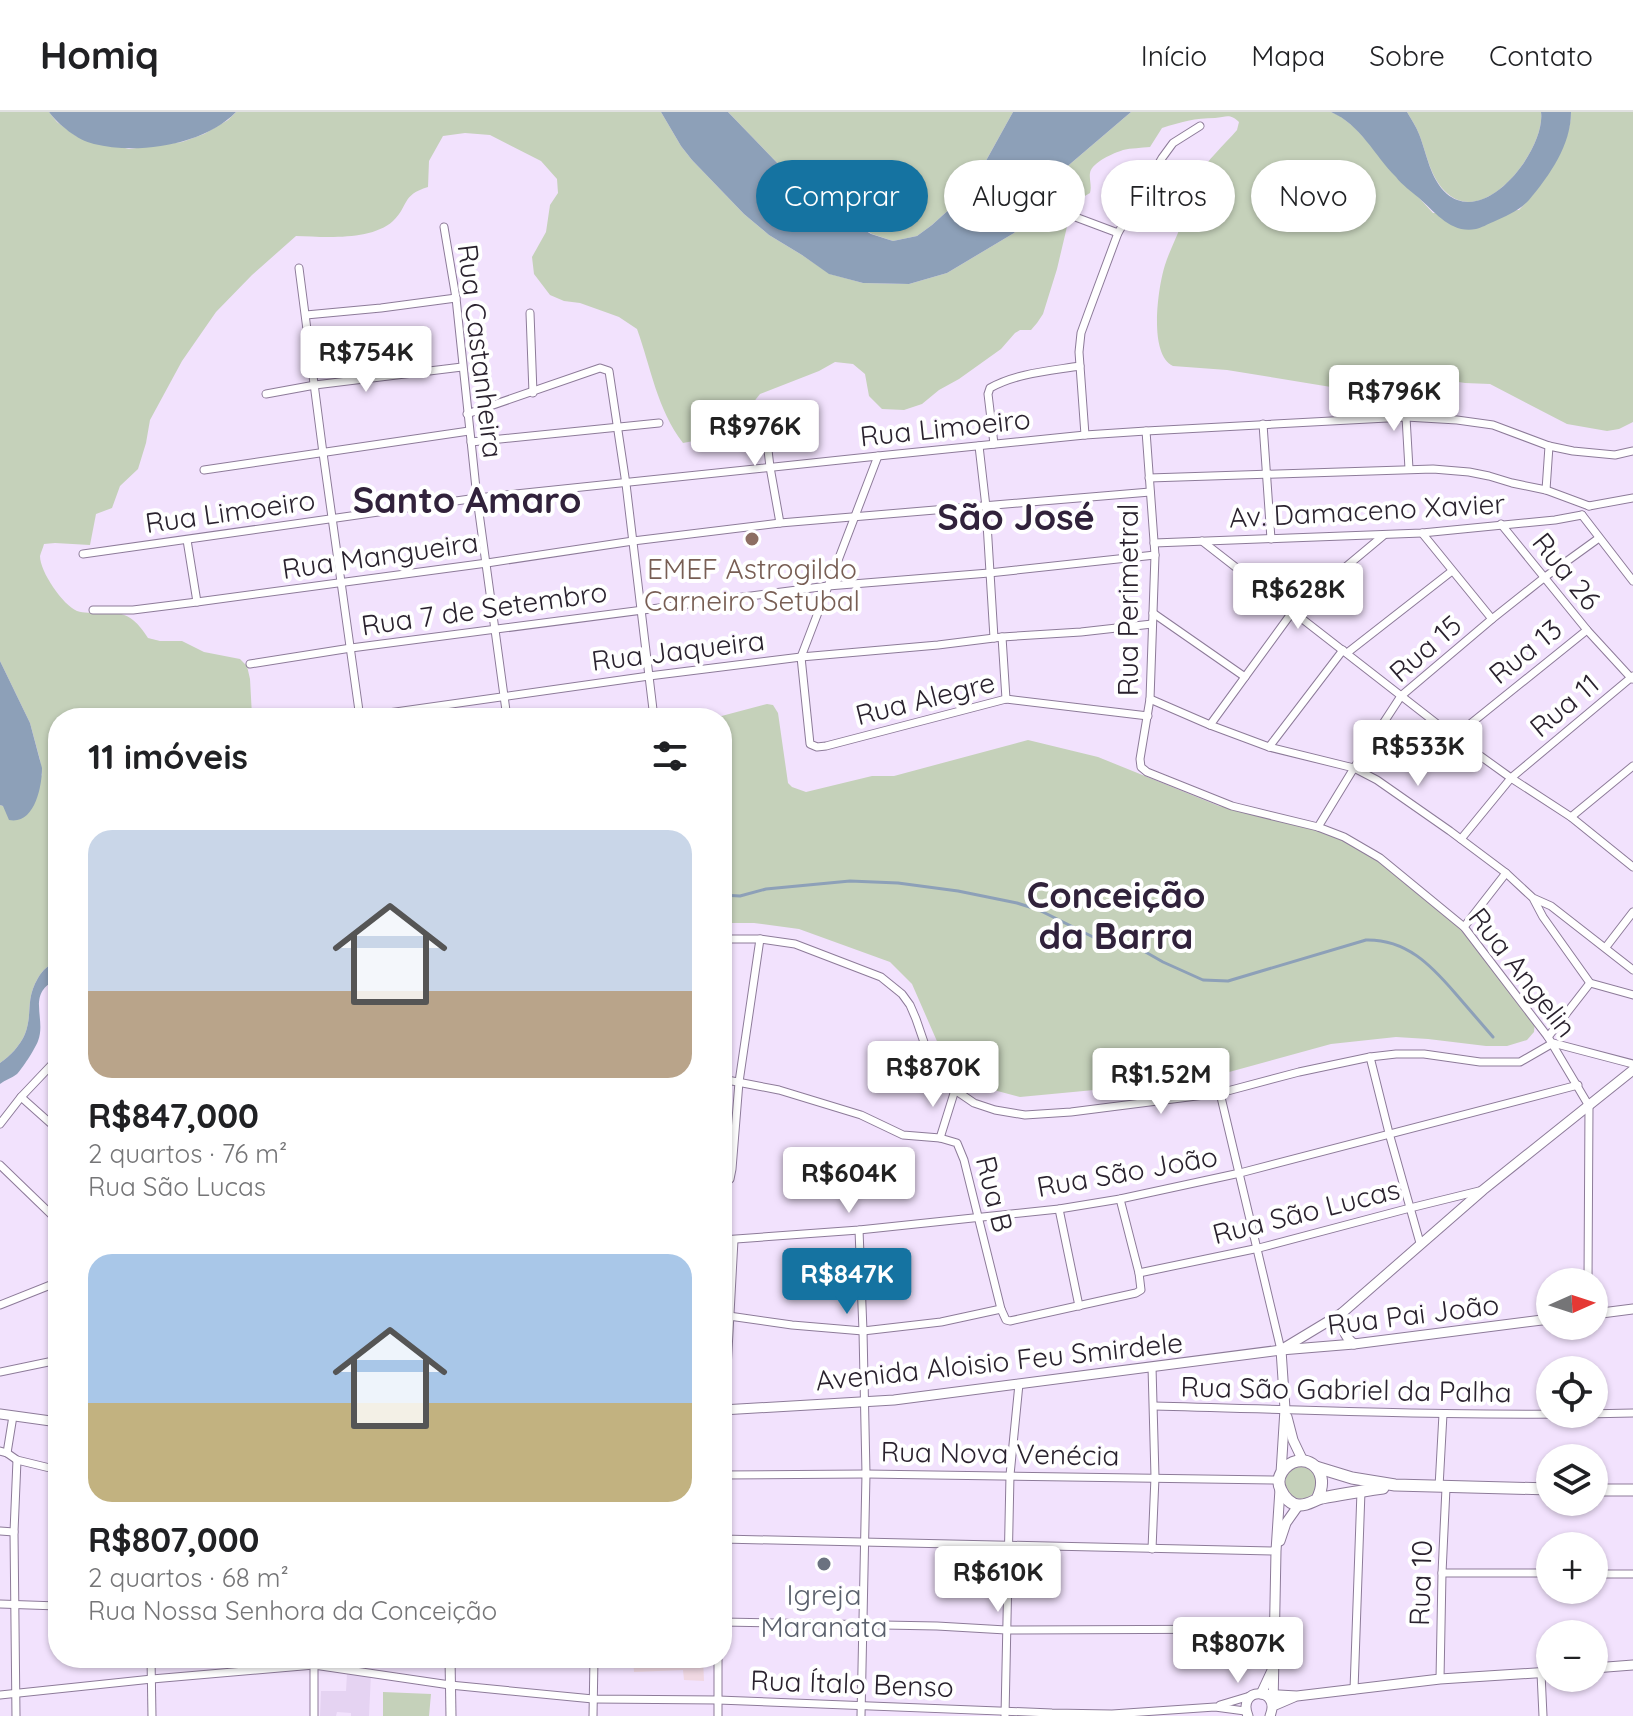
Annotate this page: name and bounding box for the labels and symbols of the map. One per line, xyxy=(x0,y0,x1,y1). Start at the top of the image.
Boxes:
street label: Rua Castanheira xyxy=(451,242,511,460)
pin: R$754K xyxy=(301,326,431,394)
pin: R$796K xyxy=(1329,365,1459,433)
pin: R$976K xyxy=(690,400,820,468)
street label: Rua Limoeiro xyxy=(858,401,1032,453)
district label: Santo Amaro xyxy=(353,477,581,522)
street label: Rua Limoeiro xyxy=(143,482,317,540)
street label: Av. Damaceno Xavier xyxy=(1228,485,1506,535)
district label: São José xyxy=(937,494,1095,539)
street label: Rua Perimetral xyxy=(1110,504,1145,696)
street label: Rua Mangueira xyxy=(280,524,480,586)
street label: Rua 26 xyxy=(1525,525,1609,617)
marker: EMEF Astrogildo Carneiro Setubal xyxy=(743,530,761,548)
place label: EMEF Astrogildo Carneiro Setubal xyxy=(644,551,860,618)
pin: R$628K xyxy=(1233,563,1363,631)
street label: Rua 7 de Setembro xyxy=(359,573,609,643)
street label: Rua 15 xyxy=(1382,607,1468,689)
street label: Rua 13 xyxy=(1481,611,1569,691)
street label: Rua Jaqueira xyxy=(589,622,767,678)
street label: Rua Alegre xyxy=(852,664,998,732)
street label: Rua 11 xyxy=(1522,666,1606,744)
pin: R$533K xyxy=(1353,720,1483,788)
district label: Conceição da Barra xyxy=(1027,872,1205,958)
street label: Rua Angelin xyxy=(1462,900,1584,1044)
pin: R$870K xyxy=(868,1041,998,1109)
pin: R$1.52M xyxy=(1087,1048,1235,1116)
street label: Rua São João xyxy=(1034,1138,1220,1204)
pin: R$604K xyxy=(784,1147,914,1215)
street label: Rua B xyxy=(969,1152,1021,1236)
street label: Rua São Lucas xyxy=(1209,1171,1403,1251)
pin: R$847K xyxy=(782,1248,912,1316)
north arrow xyxy=(1536,1268,1608,1340)
street label: Rua Pai João xyxy=(1325,1286,1501,1342)
street label: Avenida Aloisio Feu Smirdele xyxy=(813,1324,1185,1398)
street label: Rua São Gabriel da Palha xyxy=(1180,1369,1512,1409)
street label: Rua Nova Venécia xyxy=(880,1433,1120,1473)
street label: Rua 10 xyxy=(1401,1539,1439,1627)
pin: R$610K xyxy=(933,1546,1063,1614)
marker: Igreja Maranata xyxy=(815,1555,833,1573)
place label: Igreja Maranata xyxy=(760,1577,888,1644)
pin: R$807K xyxy=(1173,1617,1303,1685)
street label: Rua Ítalo Benso xyxy=(750,1662,954,1704)

